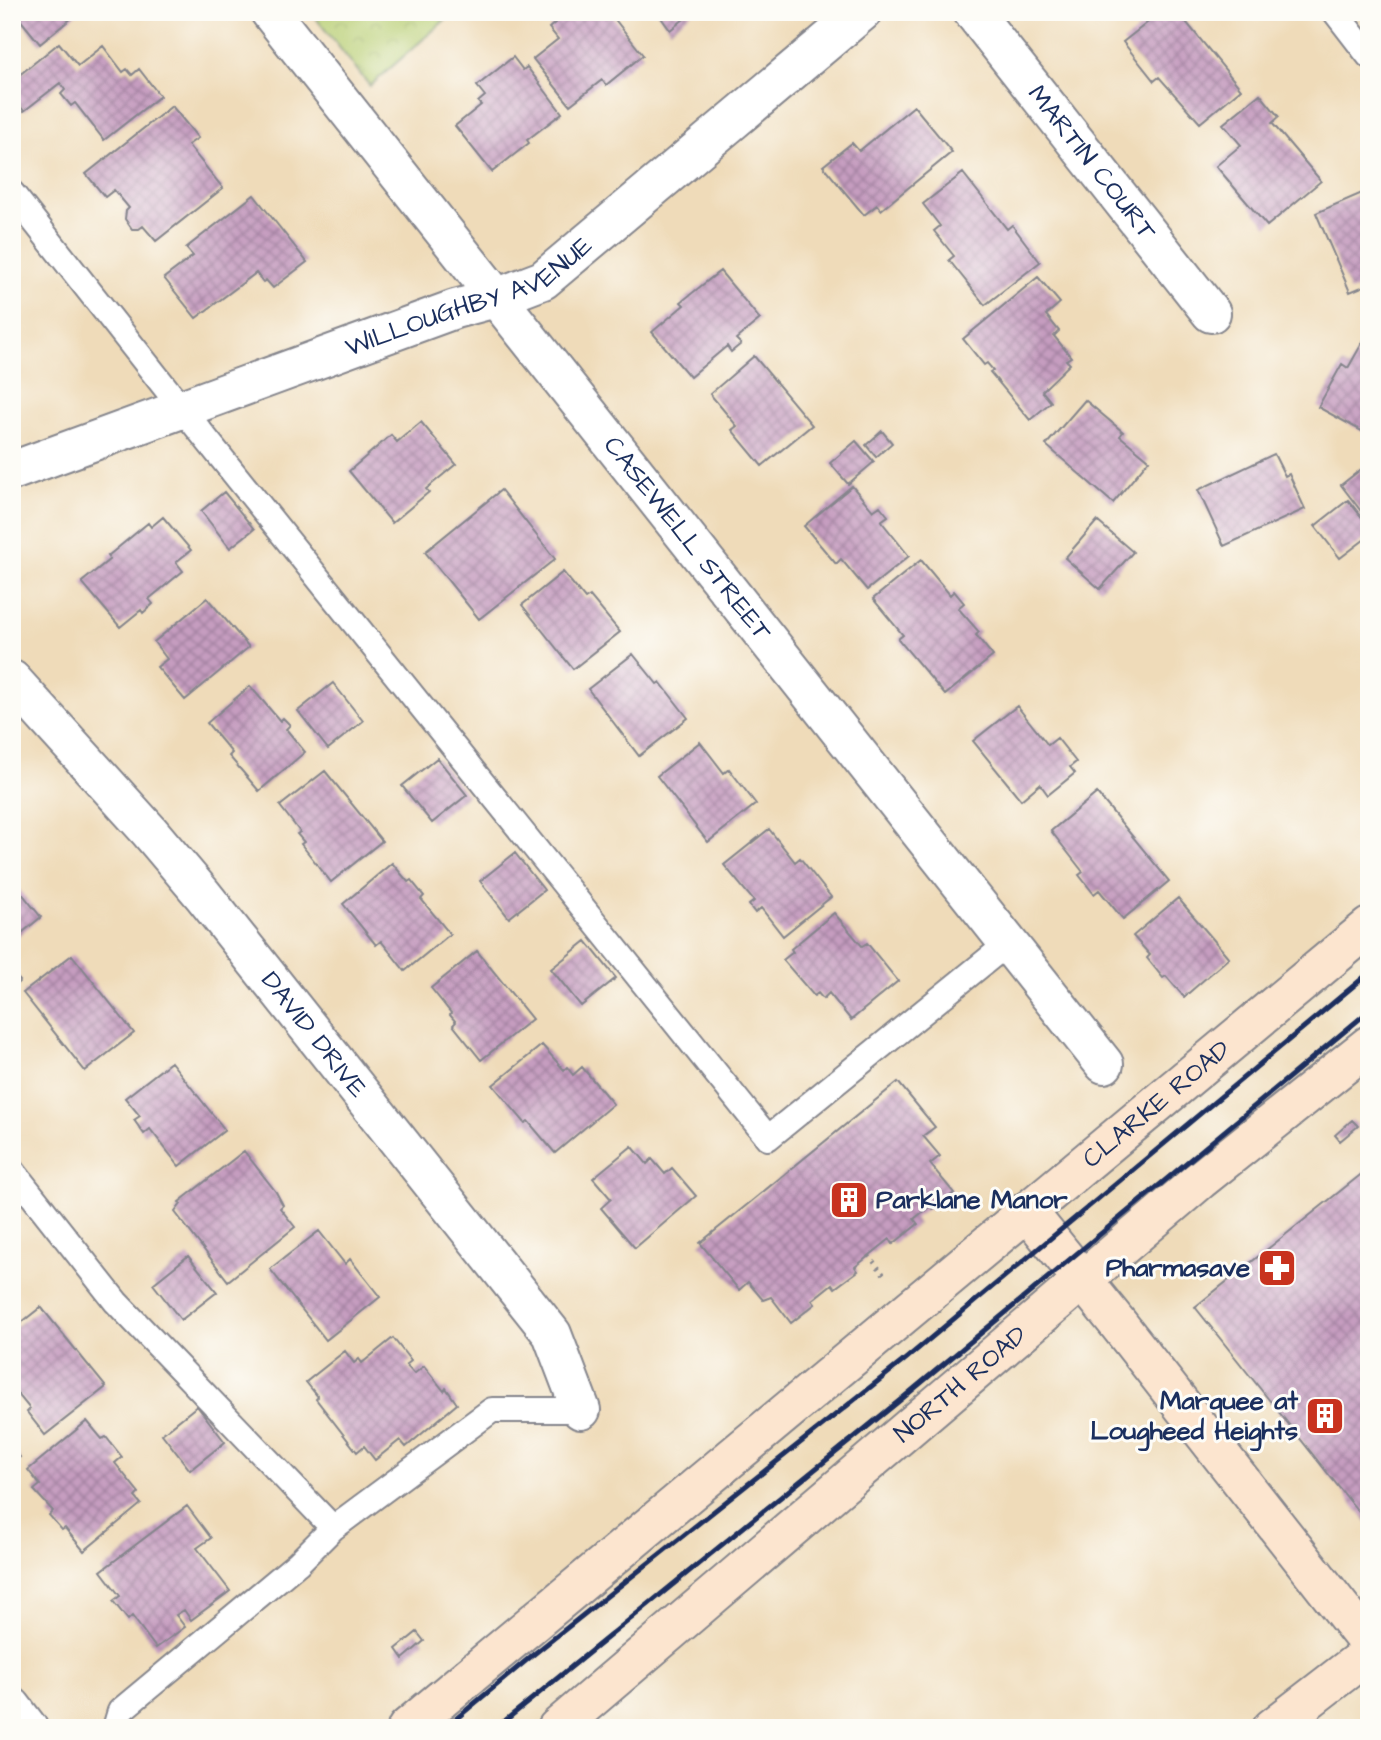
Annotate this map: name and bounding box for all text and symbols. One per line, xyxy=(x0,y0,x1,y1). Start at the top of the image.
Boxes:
street label: MARTIN COURT xyxy=(1019,77,1165,248)
street label: WILLOUGHBY AVENUE xyxy=(340,228,600,366)
street label: CASEWELL STREET xyxy=(595,429,780,649)
street label: DAVID DRIVE xyxy=(253,964,375,1105)
street label: CLARKE ROAD xyxy=(1075,1032,1238,1176)
building icon: Parklane Manor xyxy=(828,1179,870,1221)
place label: Parklane Manor xyxy=(876,1182,1068,1218)
pharmacy icon: Pharmasave xyxy=(1256,1247,1298,1289)
place label: Pharmasave xyxy=(1106,1250,1250,1286)
street label: NORTH ROAD xyxy=(886,1317,1035,1451)
place label: Marquee at Lougheed Heights xyxy=(1090,1383,1298,1452)
building icon: Marquee at Lougheed Heights xyxy=(1304,1395,1346,1437)

